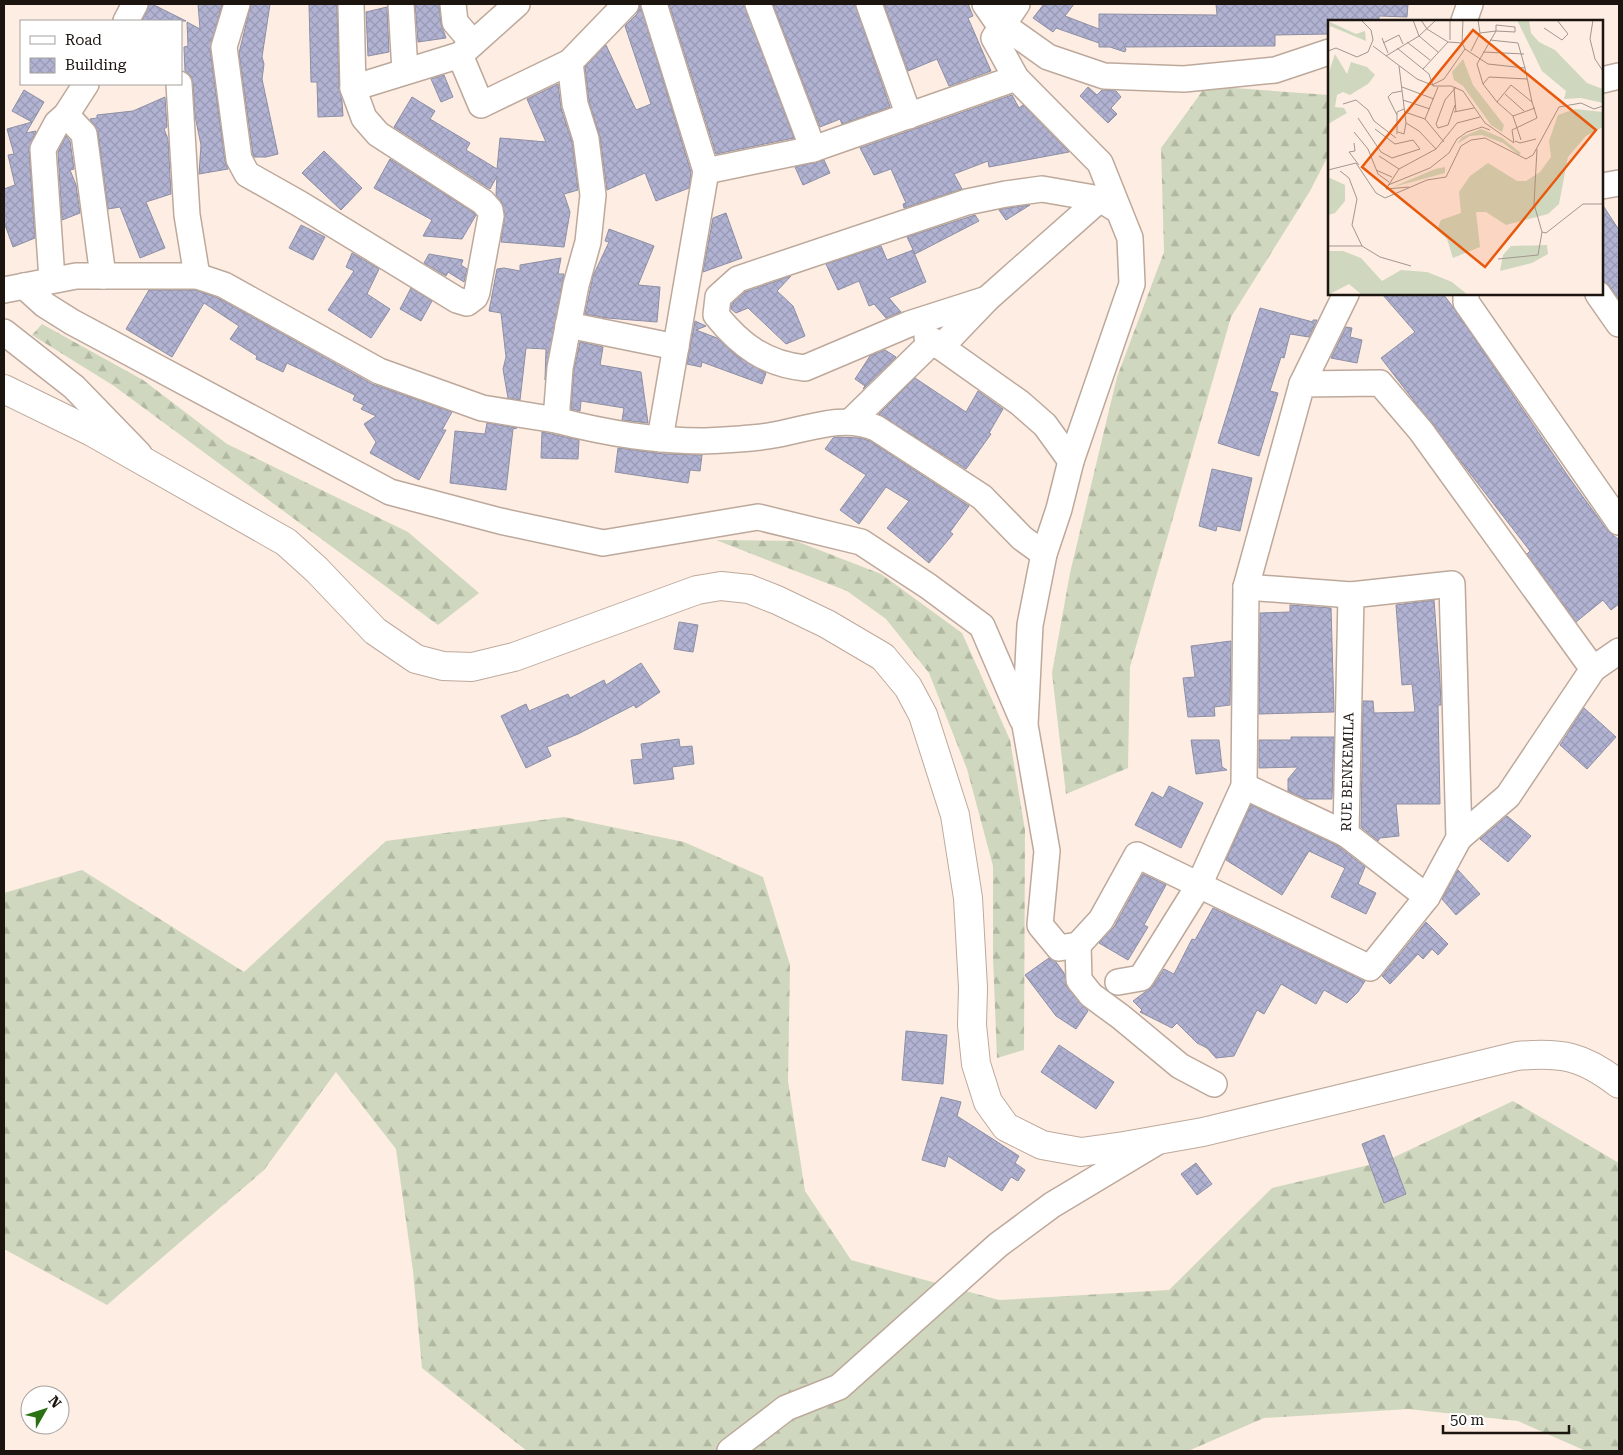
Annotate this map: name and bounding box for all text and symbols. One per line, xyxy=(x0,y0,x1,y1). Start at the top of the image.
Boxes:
legend xyxy=(20,20,182,85)
inset map xyxy=(1328,20,1603,295)
text: Road xyxy=(65,31,102,49)
text: Building xyxy=(65,56,127,74)
street label: RUE BENKEMILA xyxy=(1338,712,1357,832)
north arrow xyxy=(20,1385,70,1435)
text: N xyxy=(45,1393,65,1411)
scale bar xyxy=(1443,1402,1569,1434)
text: 50 m xyxy=(1450,1411,1485,1429)

